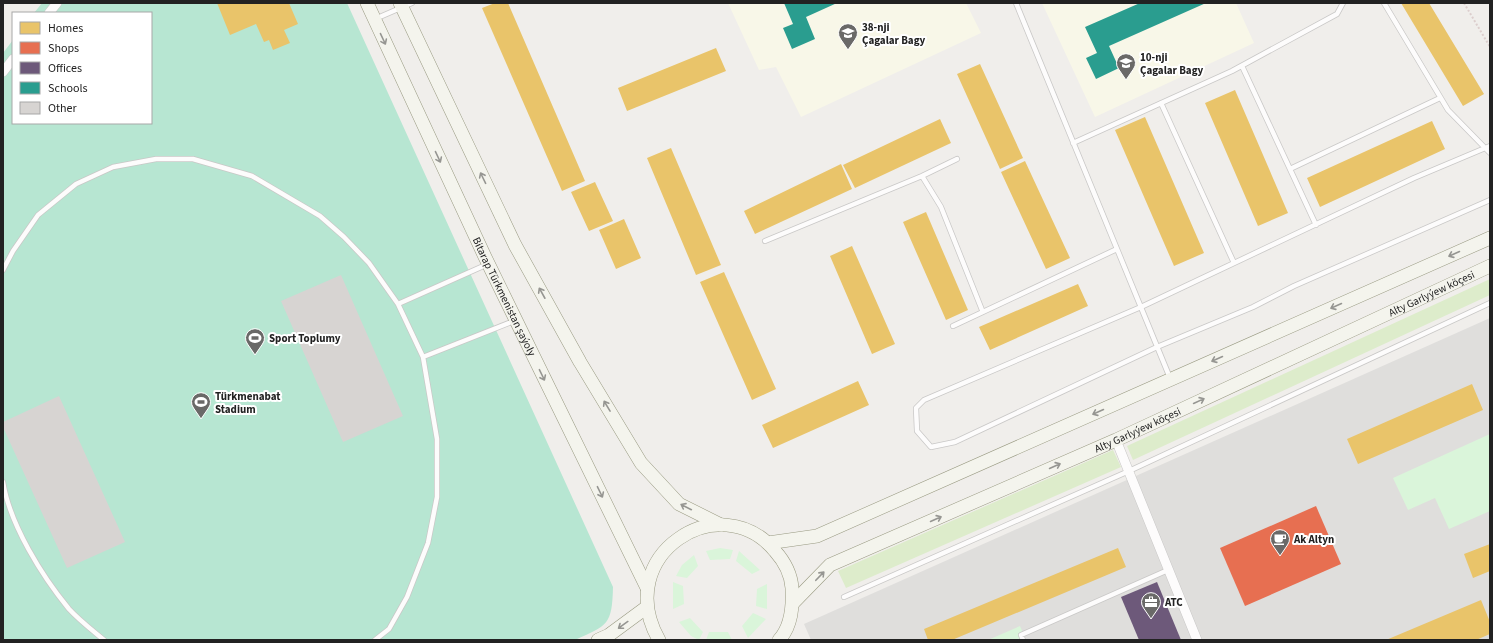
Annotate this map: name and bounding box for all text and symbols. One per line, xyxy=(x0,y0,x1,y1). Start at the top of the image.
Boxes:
legend xyxy=(12,12,152,124)
text: Homes xyxy=(48,20,83,37)
place label: 38-nji Çagalar Bagy xyxy=(862,20,926,48)
school or university icon: 38-nji Çagalar Bagy xyxy=(837,22,859,50)
one-way arrow xyxy=(380,32,388,44)
text: Shops xyxy=(48,40,79,57)
place label: 10-nji Çagalar Bagy xyxy=(1140,50,1204,78)
school or university icon: 10-nji Çagalar Bagy xyxy=(1115,52,1137,80)
text: Offices xyxy=(48,60,82,77)
text: Schools xyxy=(48,80,88,97)
text: Other xyxy=(48,100,78,117)
one-way arrow xyxy=(435,150,442,162)
one-way arrow xyxy=(479,172,486,184)
street label: Bitarap Türkmenistan şaýoly xyxy=(469,235,539,359)
one-way arrow xyxy=(1449,251,1461,258)
street label: Alty Garlyýew köçesi xyxy=(1386,267,1477,320)
one-way arrow xyxy=(538,287,545,299)
one-way arrow xyxy=(1330,303,1342,311)
sports icon: Sport Toplumy xyxy=(244,327,266,355)
place label: Sport Toplumy xyxy=(269,331,341,346)
one-way arrow xyxy=(1211,356,1223,363)
one-way arrow xyxy=(539,369,546,381)
place label: Türkmenabat Stadium xyxy=(215,389,281,417)
sports icon: Türkmenabat Stadium xyxy=(190,391,212,419)
one-way arrow xyxy=(1193,397,1205,404)
one-way arrow xyxy=(602,400,610,412)
street label: Alty Garlyýew köçesi xyxy=(1092,404,1183,457)
one-way arrow xyxy=(1092,409,1104,416)
one-way arrow xyxy=(1049,462,1061,470)
one-way arrow xyxy=(596,485,604,497)
one-way arrow xyxy=(680,503,692,510)
one-way arrow xyxy=(930,515,942,522)
cafe icon: Ak Altyn xyxy=(1269,528,1291,556)
place label: Ak Altyn xyxy=(1293,532,1334,547)
one-way arrow xyxy=(816,571,825,581)
office icon: АТС xyxy=(1140,591,1162,619)
place label: АТС xyxy=(1164,595,1183,610)
one-way arrow xyxy=(617,621,628,629)

